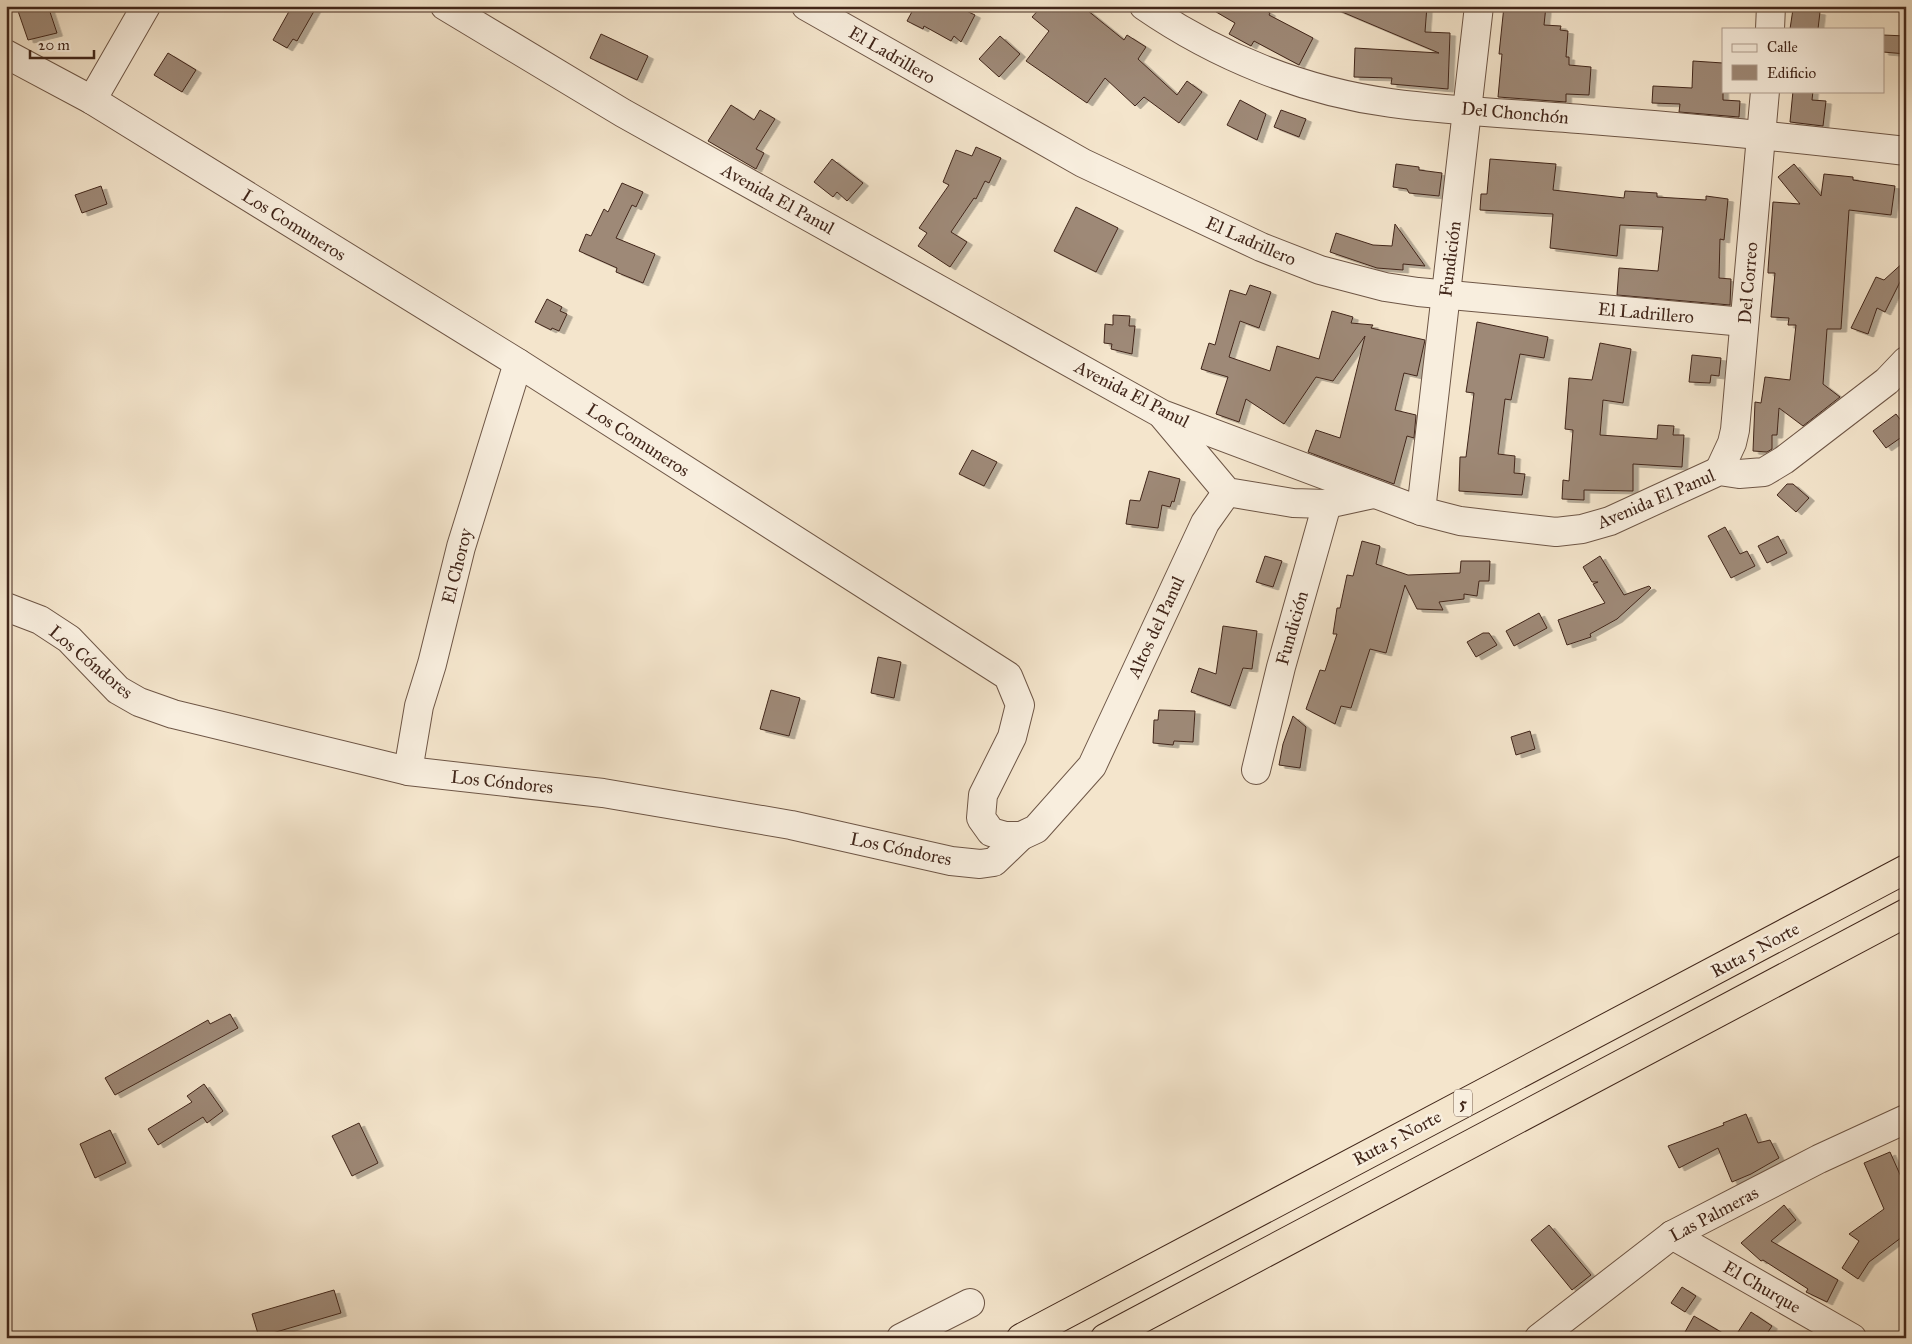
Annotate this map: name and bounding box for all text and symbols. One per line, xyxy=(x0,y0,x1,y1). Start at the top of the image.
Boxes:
street label: El Ladrillero xyxy=(845,21,939,89)
scale bar xyxy=(30,28,94,60)
legend xyxy=(1722,28,1884,92)
text: 20 m xyxy=(38,36,70,54)
text: Calle xyxy=(1767,38,1798,56)
text: Edificio xyxy=(1767,64,1816,82)
street label: Del Chonchón xyxy=(1460,97,1570,129)
street label: Avenida El Panul xyxy=(717,158,838,239)
street label: Los Comuneros xyxy=(238,184,350,266)
street label: El Ladrillero xyxy=(1203,211,1299,271)
street label: Fundición xyxy=(1434,220,1466,298)
street label: Del Correo xyxy=(1733,241,1763,325)
street label: El Ladrillero xyxy=(1597,298,1695,328)
street label: Avenida El Panul xyxy=(1070,355,1193,432)
street label: Los Comuneros xyxy=(582,398,694,482)
street label: Avenida El Panul xyxy=(1593,464,1718,534)
street label: El Choroy xyxy=(437,525,477,606)
street label: Altos del Panul xyxy=(1122,572,1189,682)
street label: Fundición xyxy=(1271,588,1313,668)
street label: Los Cóndores xyxy=(44,620,138,704)
street label: Los Cóndores xyxy=(450,766,554,798)
street label: Los Cóndores xyxy=(848,828,954,870)
street label: Ruta 5 Norte xyxy=(1707,918,1803,982)
road number: 5 xyxy=(1454,1090,1472,1116)
street label: Ruta 5 Norte xyxy=(1349,1106,1445,1170)
street label: Las Palmeras xyxy=(1666,1181,1762,1247)
street label: El Churque xyxy=(1719,1256,1805,1319)

